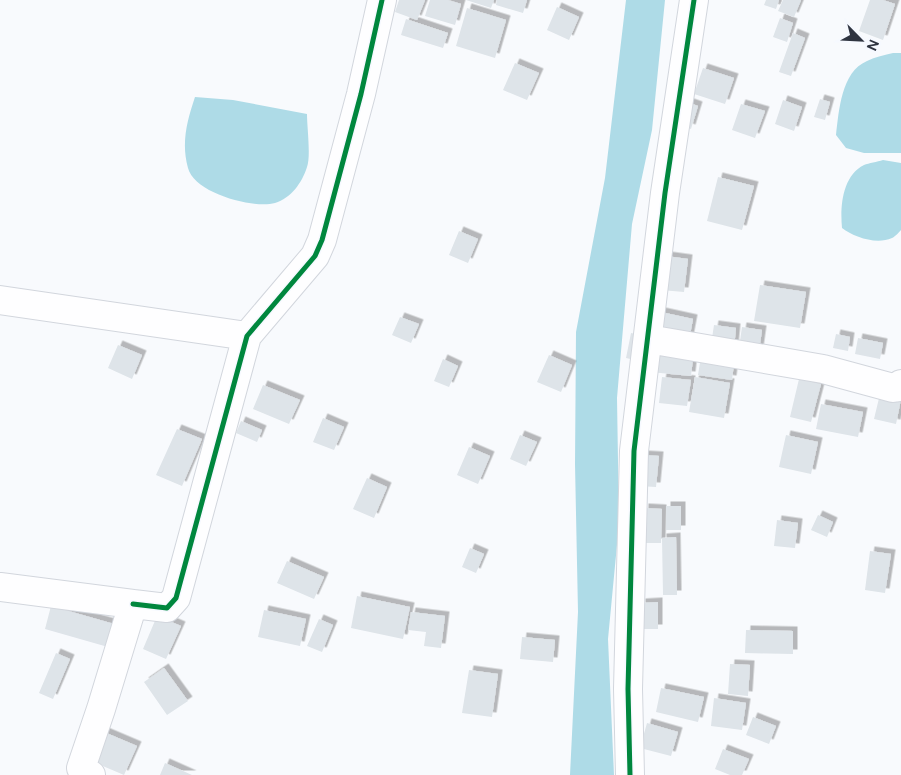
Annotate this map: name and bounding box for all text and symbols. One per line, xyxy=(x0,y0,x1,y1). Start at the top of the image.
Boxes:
north arrow xyxy=(836,15,886,65)
text: N xyxy=(863,37,883,54)

